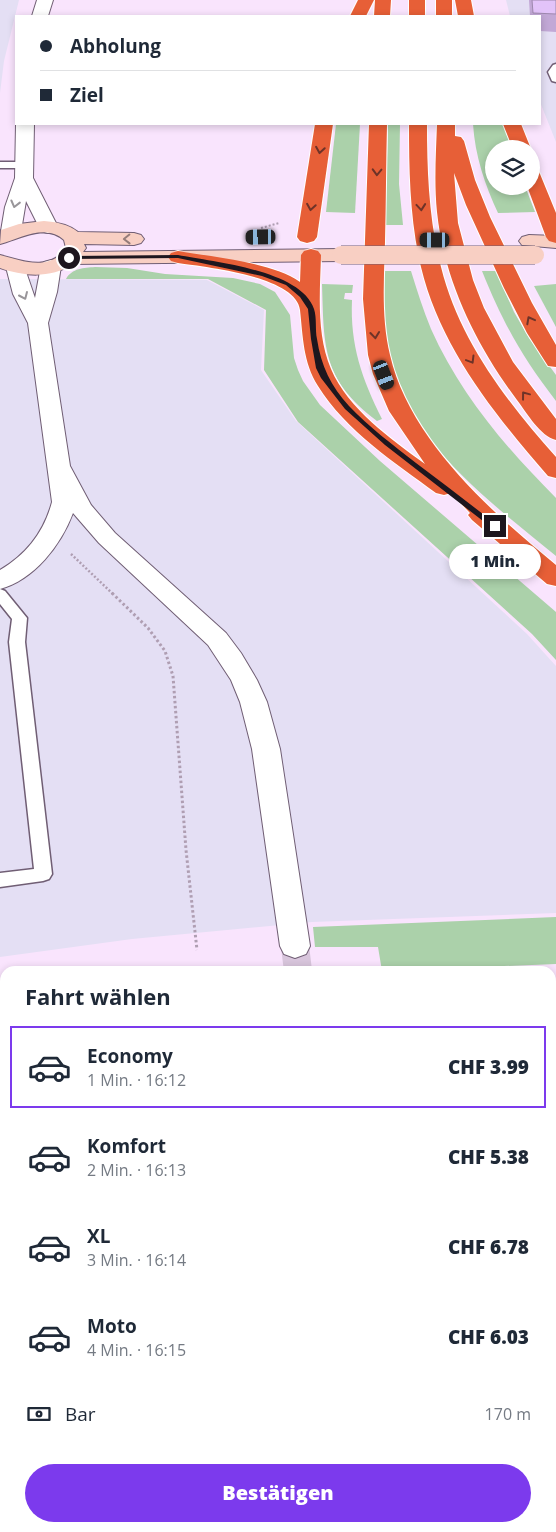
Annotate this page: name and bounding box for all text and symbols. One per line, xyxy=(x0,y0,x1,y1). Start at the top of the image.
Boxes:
text: Abholung xyxy=(70,33,161,59)
text: Ziel xyxy=(70,82,104,108)
map controls xyxy=(485,140,540,195)
button: layers xyxy=(485,140,540,195)
one-way arrow xyxy=(315,147,326,155)
one-way arrow xyxy=(372,169,382,177)
one-way arrow xyxy=(10,200,21,209)
one-way arrow xyxy=(306,203,317,211)
one-way arrow xyxy=(415,204,426,212)
car xyxy=(245,229,276,245)
car xyxy=(420,233,450,248)
one-way arrow xyxy=(123,234,130,244)
route start xyxy=(58,247,80,269)
one-way arrow xyxy=(18,291,29,300)
one-way arrow xyxy=(526,316,536,325)
one-way arrow xyxy=(369,331,380,339)
one-way arrow xyxy=(465,355,475,364)
car xyxy=(371,358,396,392)
one-way arrow xyxy=(522,392,531,401)
route end xyxy=(484,515,506,537)
callout: 1 Min. xyxy=(449,544,541,578)
text: 1 Min. xyxy=(470,550,520,572)
text: Fahrt wählen xyxy=(25,981,171,1011)
text: Economy xyxy=(87,1043,173,1069)
icon: car xyxy=(27,1045,72,1090)
text: CHF 3.99 xyxy=(448,1054,529,1080)
text: 1 Min. · 16:12 xyxy=(87,1069,186,1091)
text: Komfort xyxy=(87,1133,166,1159)
icon: car xyxy=(27,1135,72,1180)
text: CHF 5.38 xyxy=(448,1144,529,1170)
text: 2 Min. · 16:13 xyxy=(87,1159,186,1181)
text: XL xyxy=(87,1223,110,1249)
icon: car xyxy=(27,1225,72,1270)
text: CHF 6.78 xyxy=(448,1234,529,1260)
text: 3 Min. · 16:14 xyxy=(87,1249,186,1271)
text: Moto xyxy=(87,1313,137,1339)
icon: car xyxy=(27,1315,72,1360)
text: CHF 6.03 xyxy=(448,1324,529,1350)
text: 4 Min. · 16:15 xyxy=(87,1339,186,1361)
icon: cash xyxy=(25,1400,53,1428)
text: Bar xyxy=(65,1401,96,1427)
text: 170 m xyxy=(485,1403,531,1425)
button: Bestätigen xyxy=(25,1464,531,1522)

